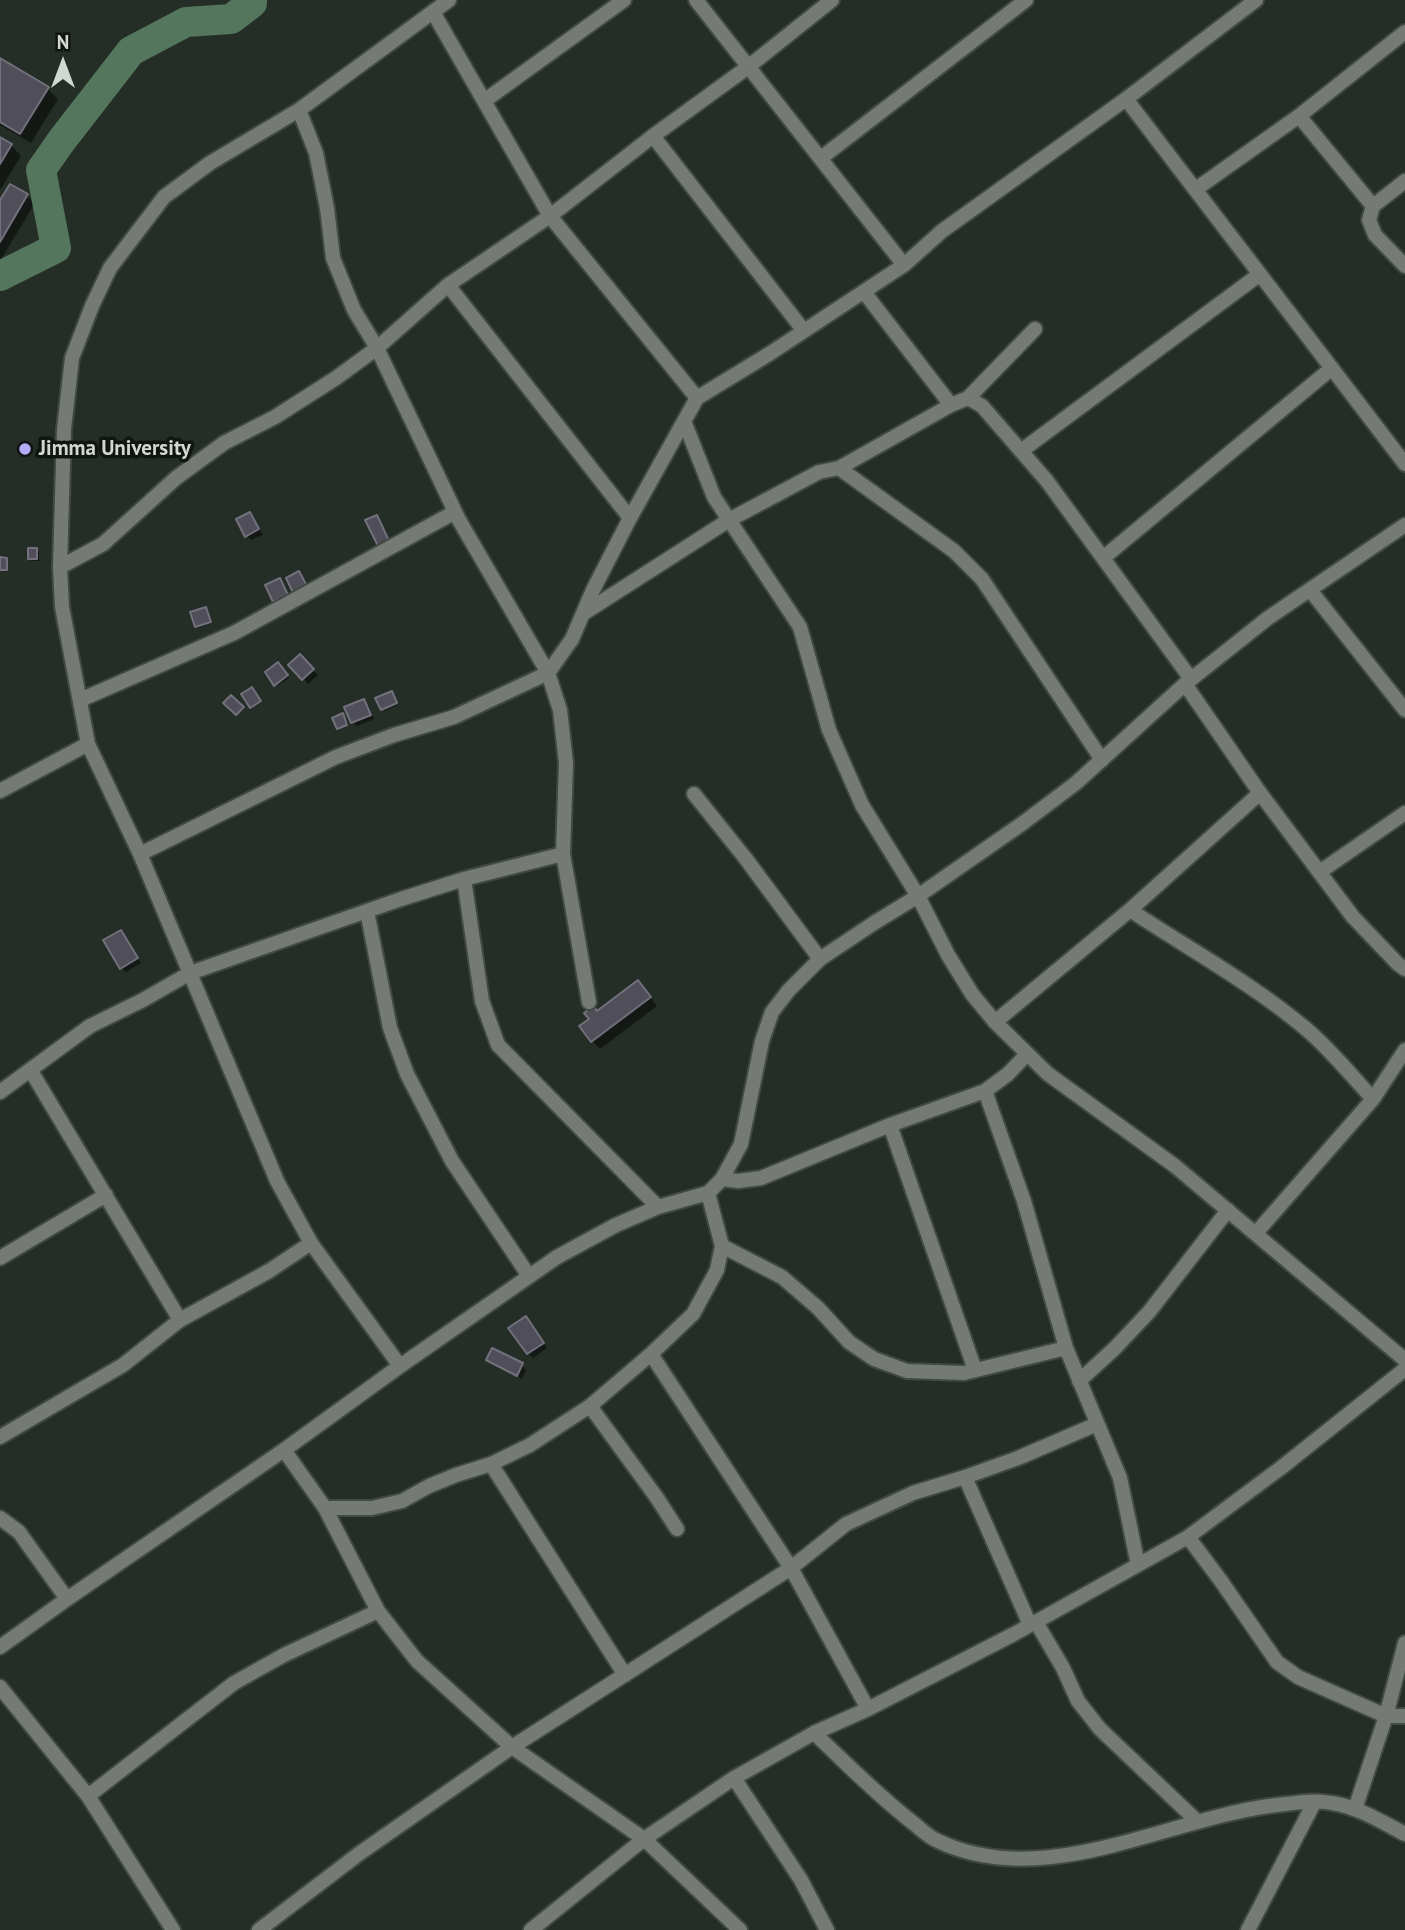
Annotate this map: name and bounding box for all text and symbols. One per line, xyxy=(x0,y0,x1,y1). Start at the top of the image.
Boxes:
north arrow xyxy=(28,28,98,98)
text: N xyxy=(57,30,69,54)
place label: Jimma University xyxy=(39,436,191,462)
marker: Jimma University xyxy=(17,441,33,457)

